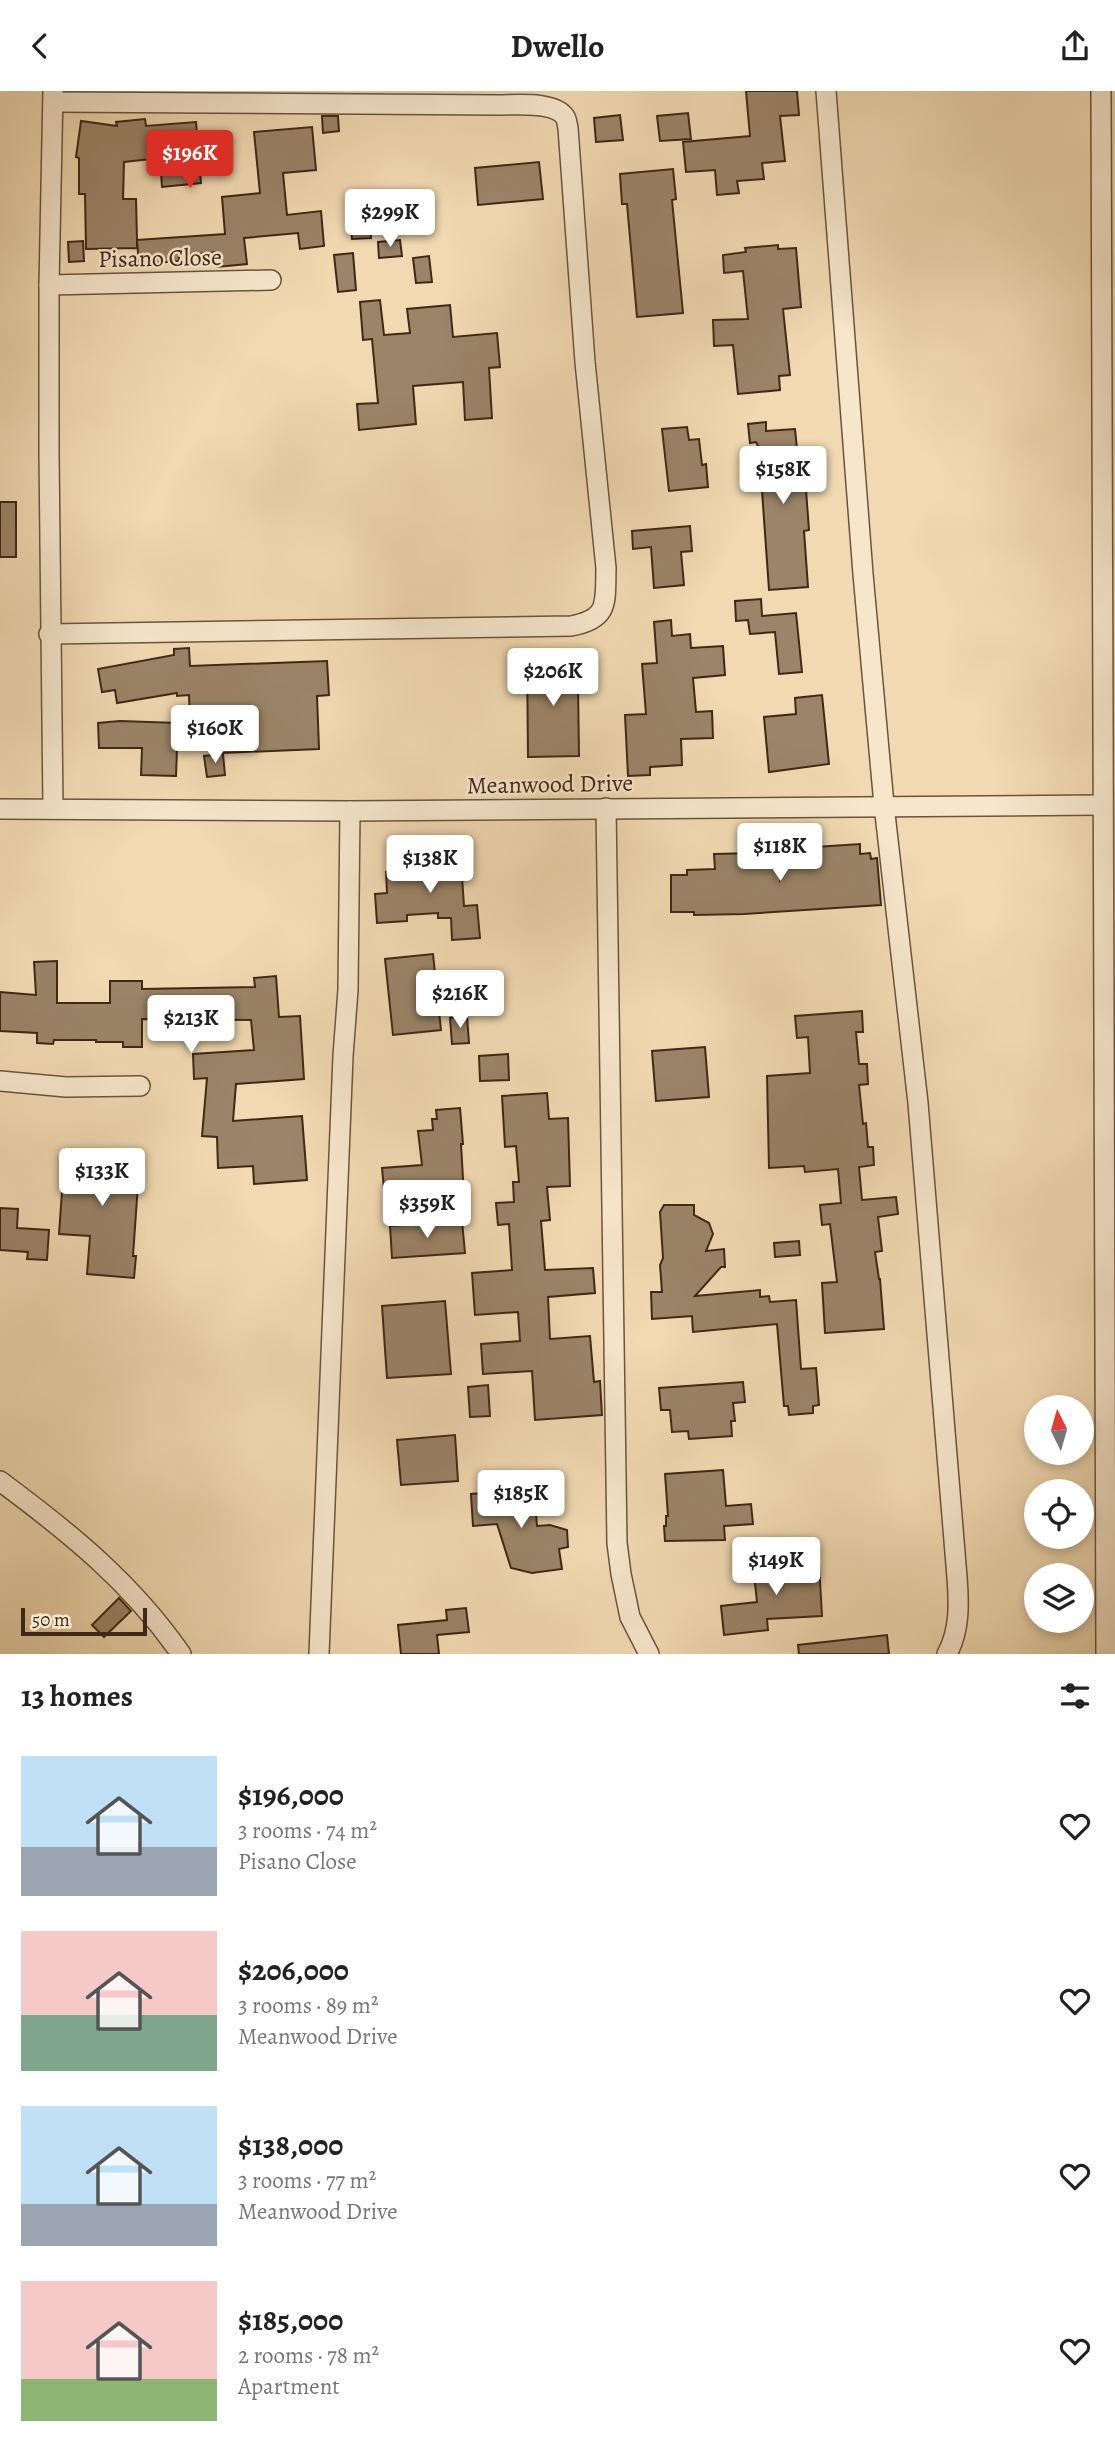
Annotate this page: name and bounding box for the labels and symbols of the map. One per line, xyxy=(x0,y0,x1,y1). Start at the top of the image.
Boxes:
pin: $196K xyxy=(141,131,239,190)
pin: $299K xyxy=(341,190,439,249)
street label: Pisano Close xyxy=(98,241,222,275)
pin: $158K xyxy=(734,447,832,506)
pin: $206K xyxy=(504,649,602,708)
pin: $160K xyxy=(166,705,264,765)
street label: Meanwood Drive xyxy=(467,767,633,801)
pin: $118K xyxy=(731,823,829,883)
pin: $138K xyxy=(381,835,479,895)
pin: $216K xyxy=(411,971,509,1030)
pin: $213K xyxy=(142,995,240,1055)
pin: $133K xyxy=(53,1149,151,1208)
pin: $359K xyxy=(378,1181,476,1240)
north arrow xyxy=(1024,1395,1094,1465)
pin: $185K xyxy=(472,1471,570,1530)
pin: $149K xyxy=(727,1537,825,1597)
scale bar xyxy=(21,1605,147,1637)

